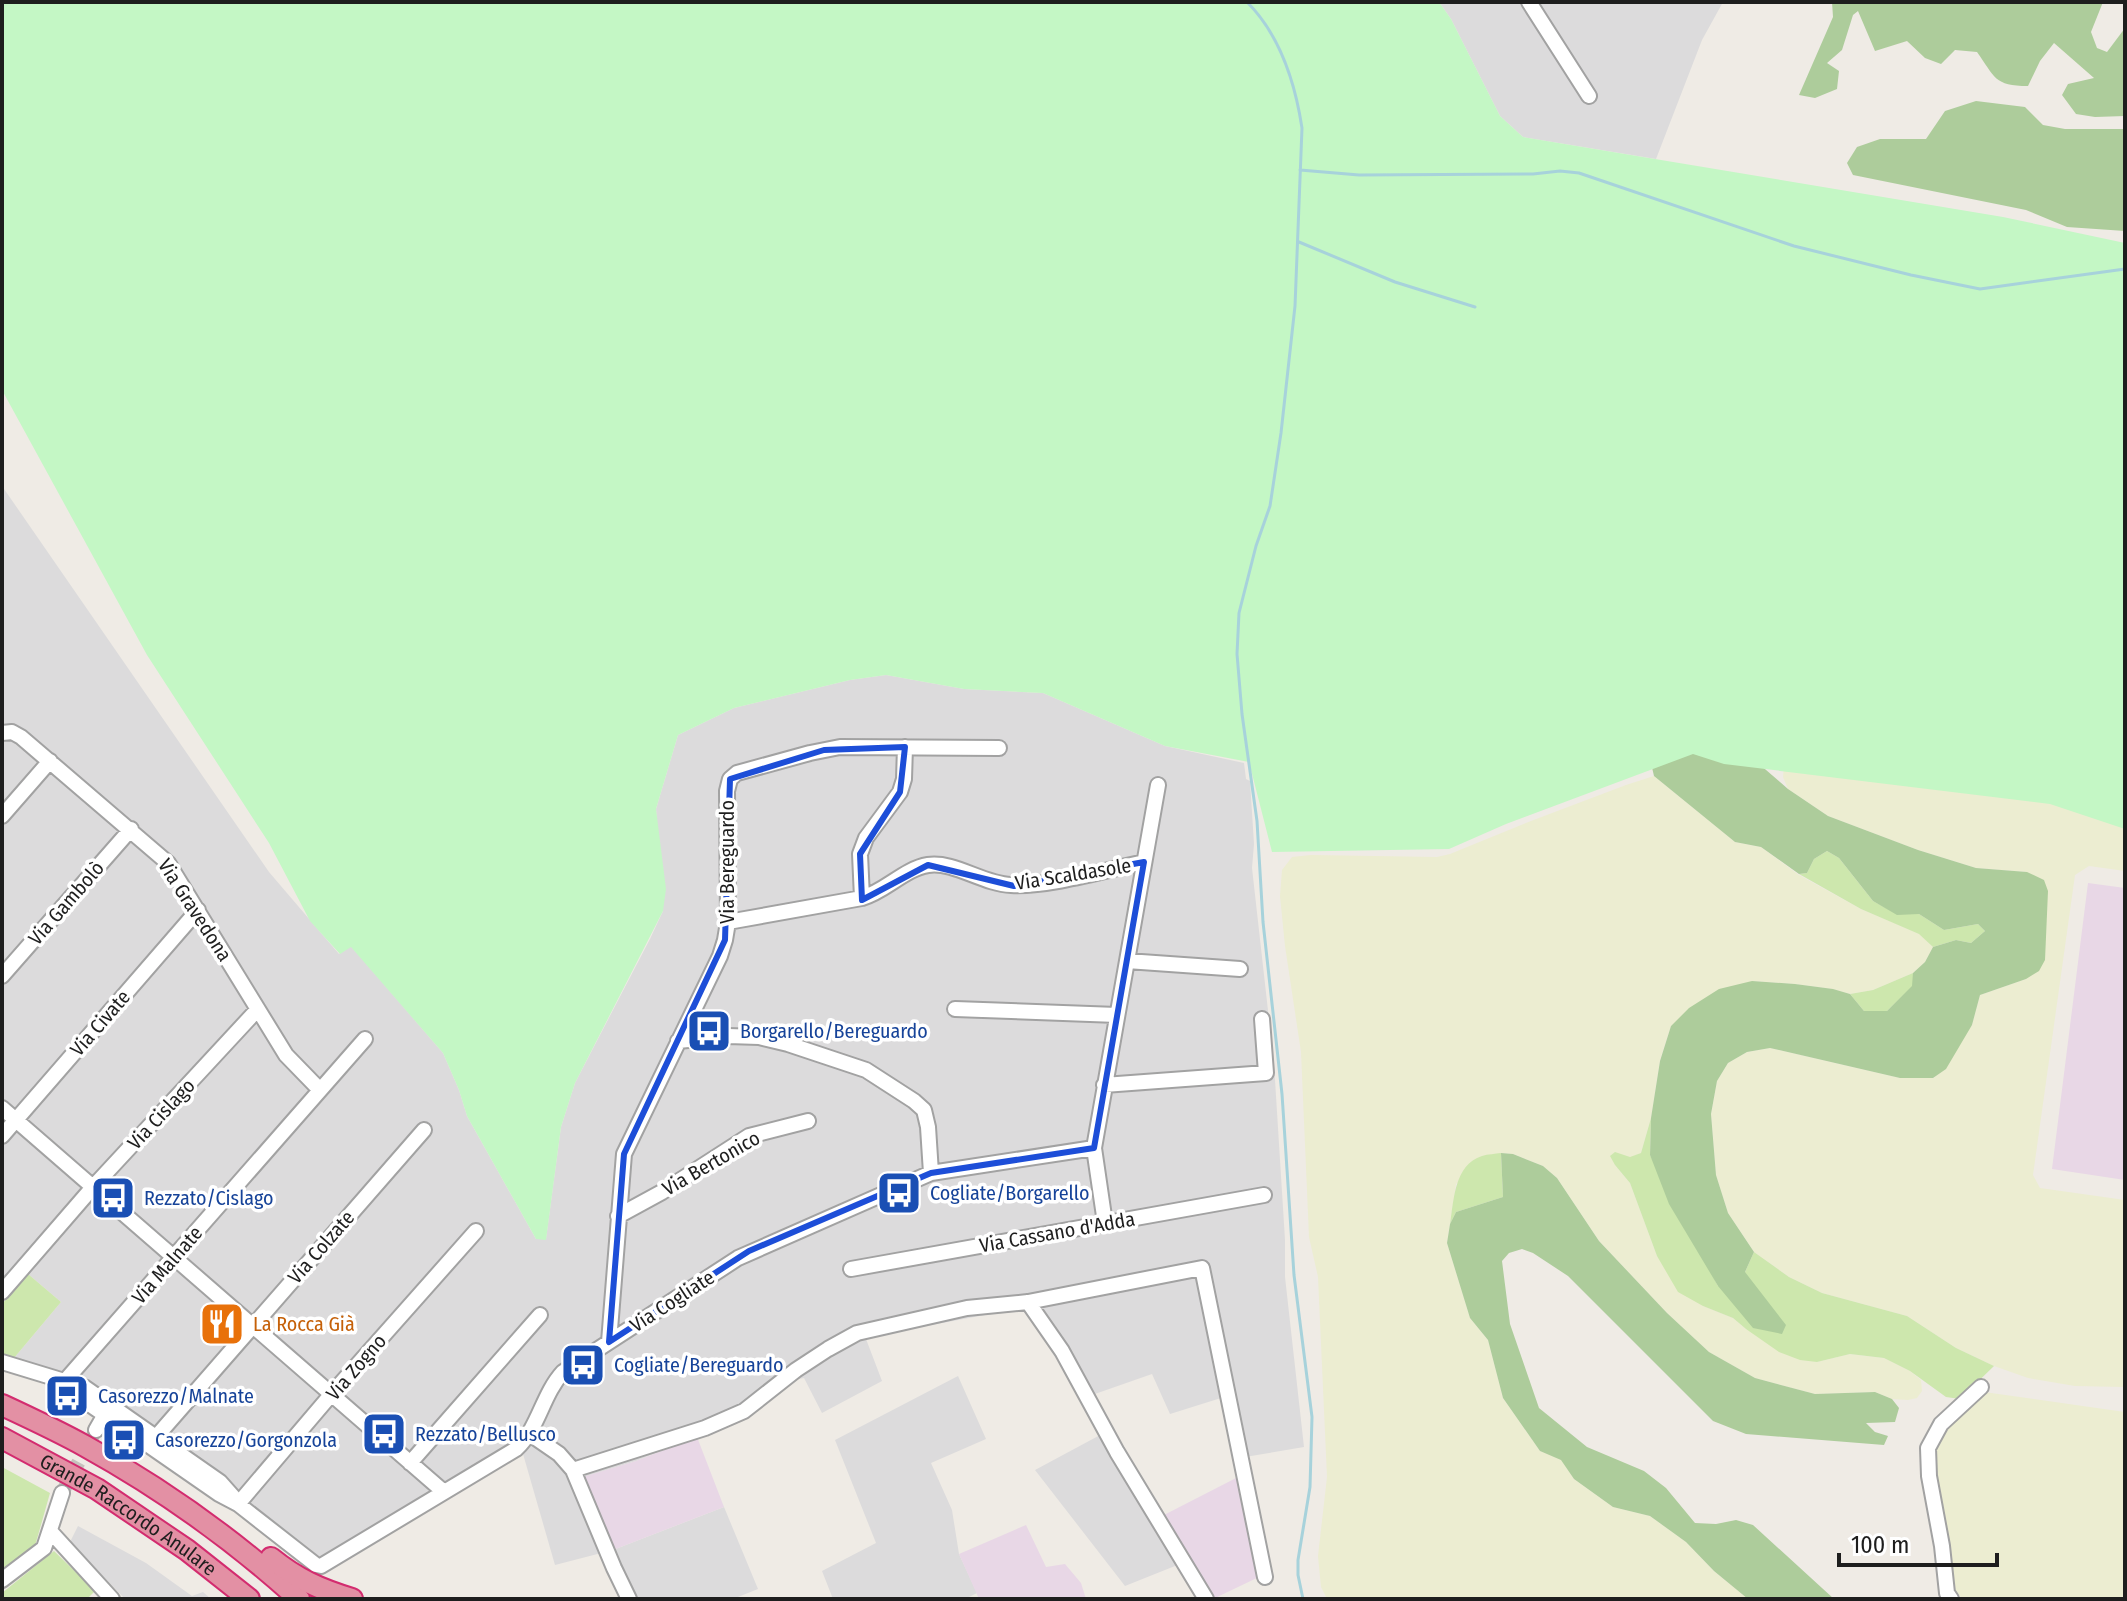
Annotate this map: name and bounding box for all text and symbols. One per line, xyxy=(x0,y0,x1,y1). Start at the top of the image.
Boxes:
street label: Via Bereguardo xyxy=(715,800,739,924)
street label: Via Scaldasole xyxy=(1013,853,1133,895)
street label: Via Gravedona xyxy=(153,854,237,966)
street label: Via Gambolò xyxy=(23,856,109,950)
street label: Via Civate xyxy=(65,985,135,1061)
bus stop icon: Borgarello/Bereguardo xyxy=(685,1007,733,1055)
place label: Borgarello/Bereguardo xyxy=(740,1019,928,1043)
street label: Via Cislago xyxy=(122,1074,200,1154)
street label: Via Bertonico xyxy=(658,1125,764,1201)
bus stop icon: Cogliate/Borgarello xyxy=(875,1169,923,1217)
bus stop icon: Rezzato/Cislago xyxy=(89,1174,137,1222)
place label: Cogliate/Borgarello xyxy=(930,1181,1090,1205)
place label: Rezzato/Cislago xyxy=(144,1186,274,1210)
street label: Via Colzate xyxy=(283,1206,359,1288)
street label: Via Cassano d'Adda xyxy=(977,1207,1137,1257)
street label: Via Malnate xyxy=(127,1221,207,1309)
street label: Via Cogliate xyxy=(625,1265,719,1337)
restaurant icon: La Rocca Già xyxy=(198,1300,246,1348)
place label: La Rocca Già xyxy=(253,1312,355,1336)
street label: Via Zogno xyxy=(321,1329,391,1405)
bus stop icon: Cogliate/Bereguardo xyxy=(559,1341,607,1389)
place label: Cogliate/Bereguardo xyxy=(614,1353,784,1377)
bus stop icon: Casorezzo/Malnate xyxy=(43,1372,91,1420)
place label: Casorezzo/Malnate xyxy=(98,1384,254,1408)
bus stop icon: Rezzato/Bellusco xyxy=(360,1410,408,1458)
bus stop icon: Casorezzo/Gorgonzola xyxy=(100,1416,148,1464)
place label: Rezzato/Bellusco xyxy=(415,1422,556,1446)
place label: Casorezzo/Gorgonzola xyxy=(155,1428,337,1452)
street label: Grande Raccordo Anulare xyxy=(36,1449,222,1581)
scale bar xyxy=(1839,1517,1997,1567)
text: 100 m xyxy=(1851,1531,1909,1559)

